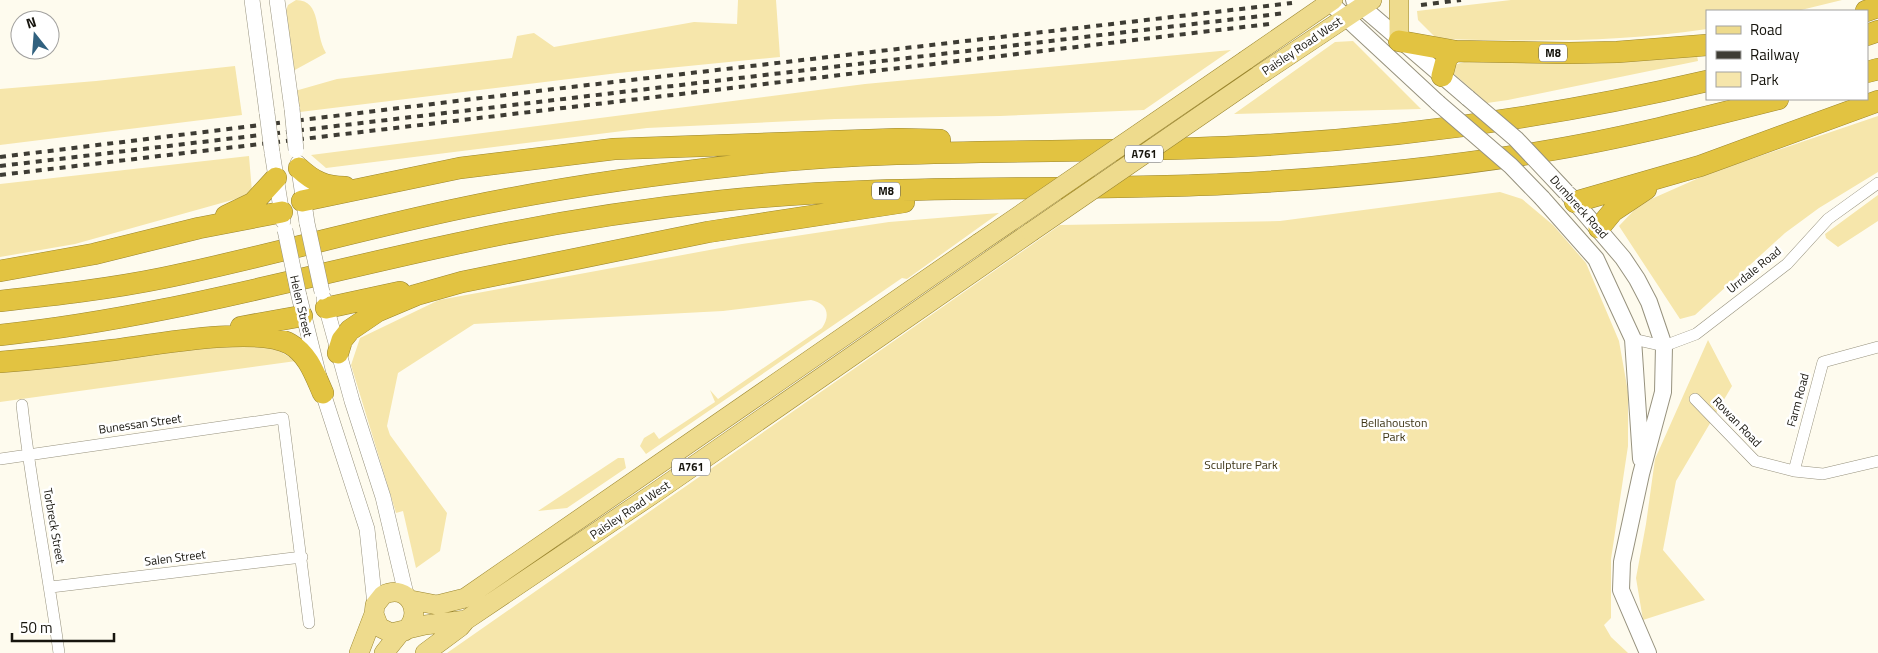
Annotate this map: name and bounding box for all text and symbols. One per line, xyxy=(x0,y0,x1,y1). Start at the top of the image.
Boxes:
north arrow xyxy=(10,10,60,60)
legend xyxy=(1706,10,1868,100)
text: N xyxy=(23,11,39,34)
street label: Paisley Road West xyxy=(1258,11,1346,80)
text: Road xyxy=(1750,18,1782,41)
text: Railway xyxy=(1750,43,1800,66)
road number: M8 xyxy=(1539,44,1567,62)
text: Park xyxy=(1750,68,1779,91)
road number: A761 xyxy=(1125,146,1163,162)
street label: Dumbreck Road xyxy=(1545,171,1613,243)
road number: M8 xyxy=(872,182,900,200)
street label: Urrdale Road xyxy=(1722,242,1785,298)
street label: Helen Street xyxy=(285,273,318,339)
street label: Farm Road xyxy=(1781,371,1814,429)
street label: Rowan Road xyxy=(1708,392,1766,451)
street label: Bunessan Street xyxy=(97,408,183,439)
park label: Bellahouston Park xyxy=(1361,413,1427,446)
park label: Sculpture Park xyxy=(1204,455,1278,474)
road number: A761 xyxy=(672,458,710,476)
street label: Paisley Road West xyxy=(586,475,674,544)
street label: Torbreck Street xyxy=(38,487,71,566)
street label: Salen Street xyxy=(143,544,207,571)
scale bar xyxy=(12,610,115,642)
text: 50 m xyxy=(20,616,53,639)

